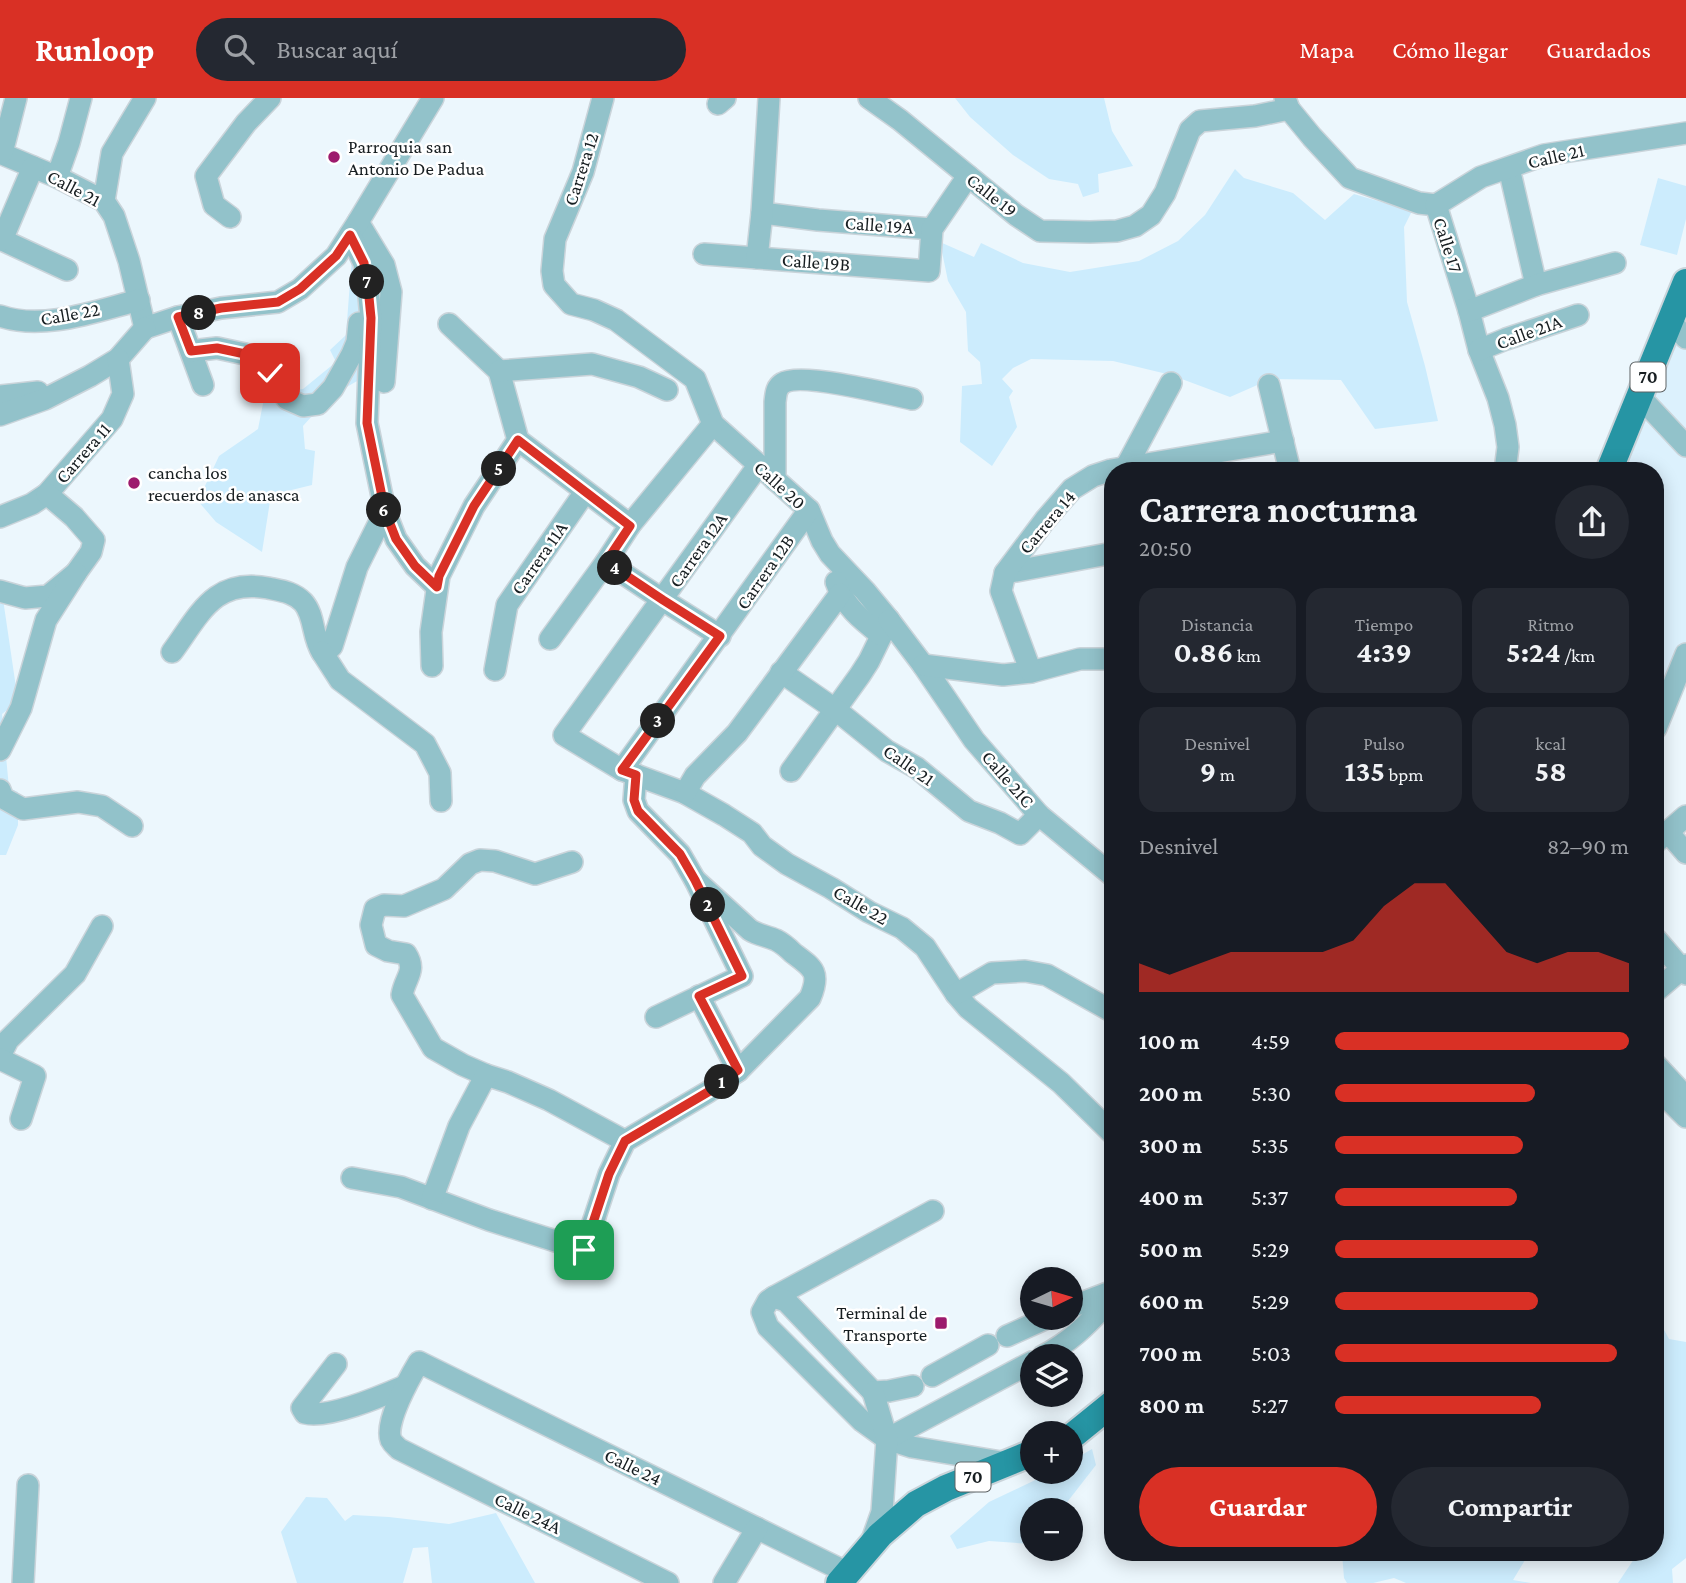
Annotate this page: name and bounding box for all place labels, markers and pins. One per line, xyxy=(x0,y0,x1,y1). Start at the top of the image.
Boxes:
place label: Parroquia san Antonio De Padua xyxy=(348,136,484,179)
marker: Parroquia san Antonio De Padua xyxy=(326,149,342,165)
pin: 7 xyxy=(350,264,384,300)
pin: 8 xyxy=(182,296,216,330)
pin xyxy=(240,343,300,403)
pin: 5 xyxy=(482,452,516,486)
place label: cancha los recuerdos de anasca xyxy=(148,462,300,505)
marker: cancha los recuerdos de anasca xyxy=(126,475,142,491)
pin: 6 xyxy=(366,492,402,528)
pin: 4 xyxy=(598,550,632,586)
pin: 3 xyxy=(640,704,676,738)
pin: 2 xyxy=(690,888,726,922)
pin: 1 xyxy=(704,1065,740,1100)
pin xyxy=(554,1220,614,1280)
place label: Terminal de Transporte xyxy=(836,1302,927,1345)
marker: Terminal de Transporte xyxy=(933,1315,949,1331)

